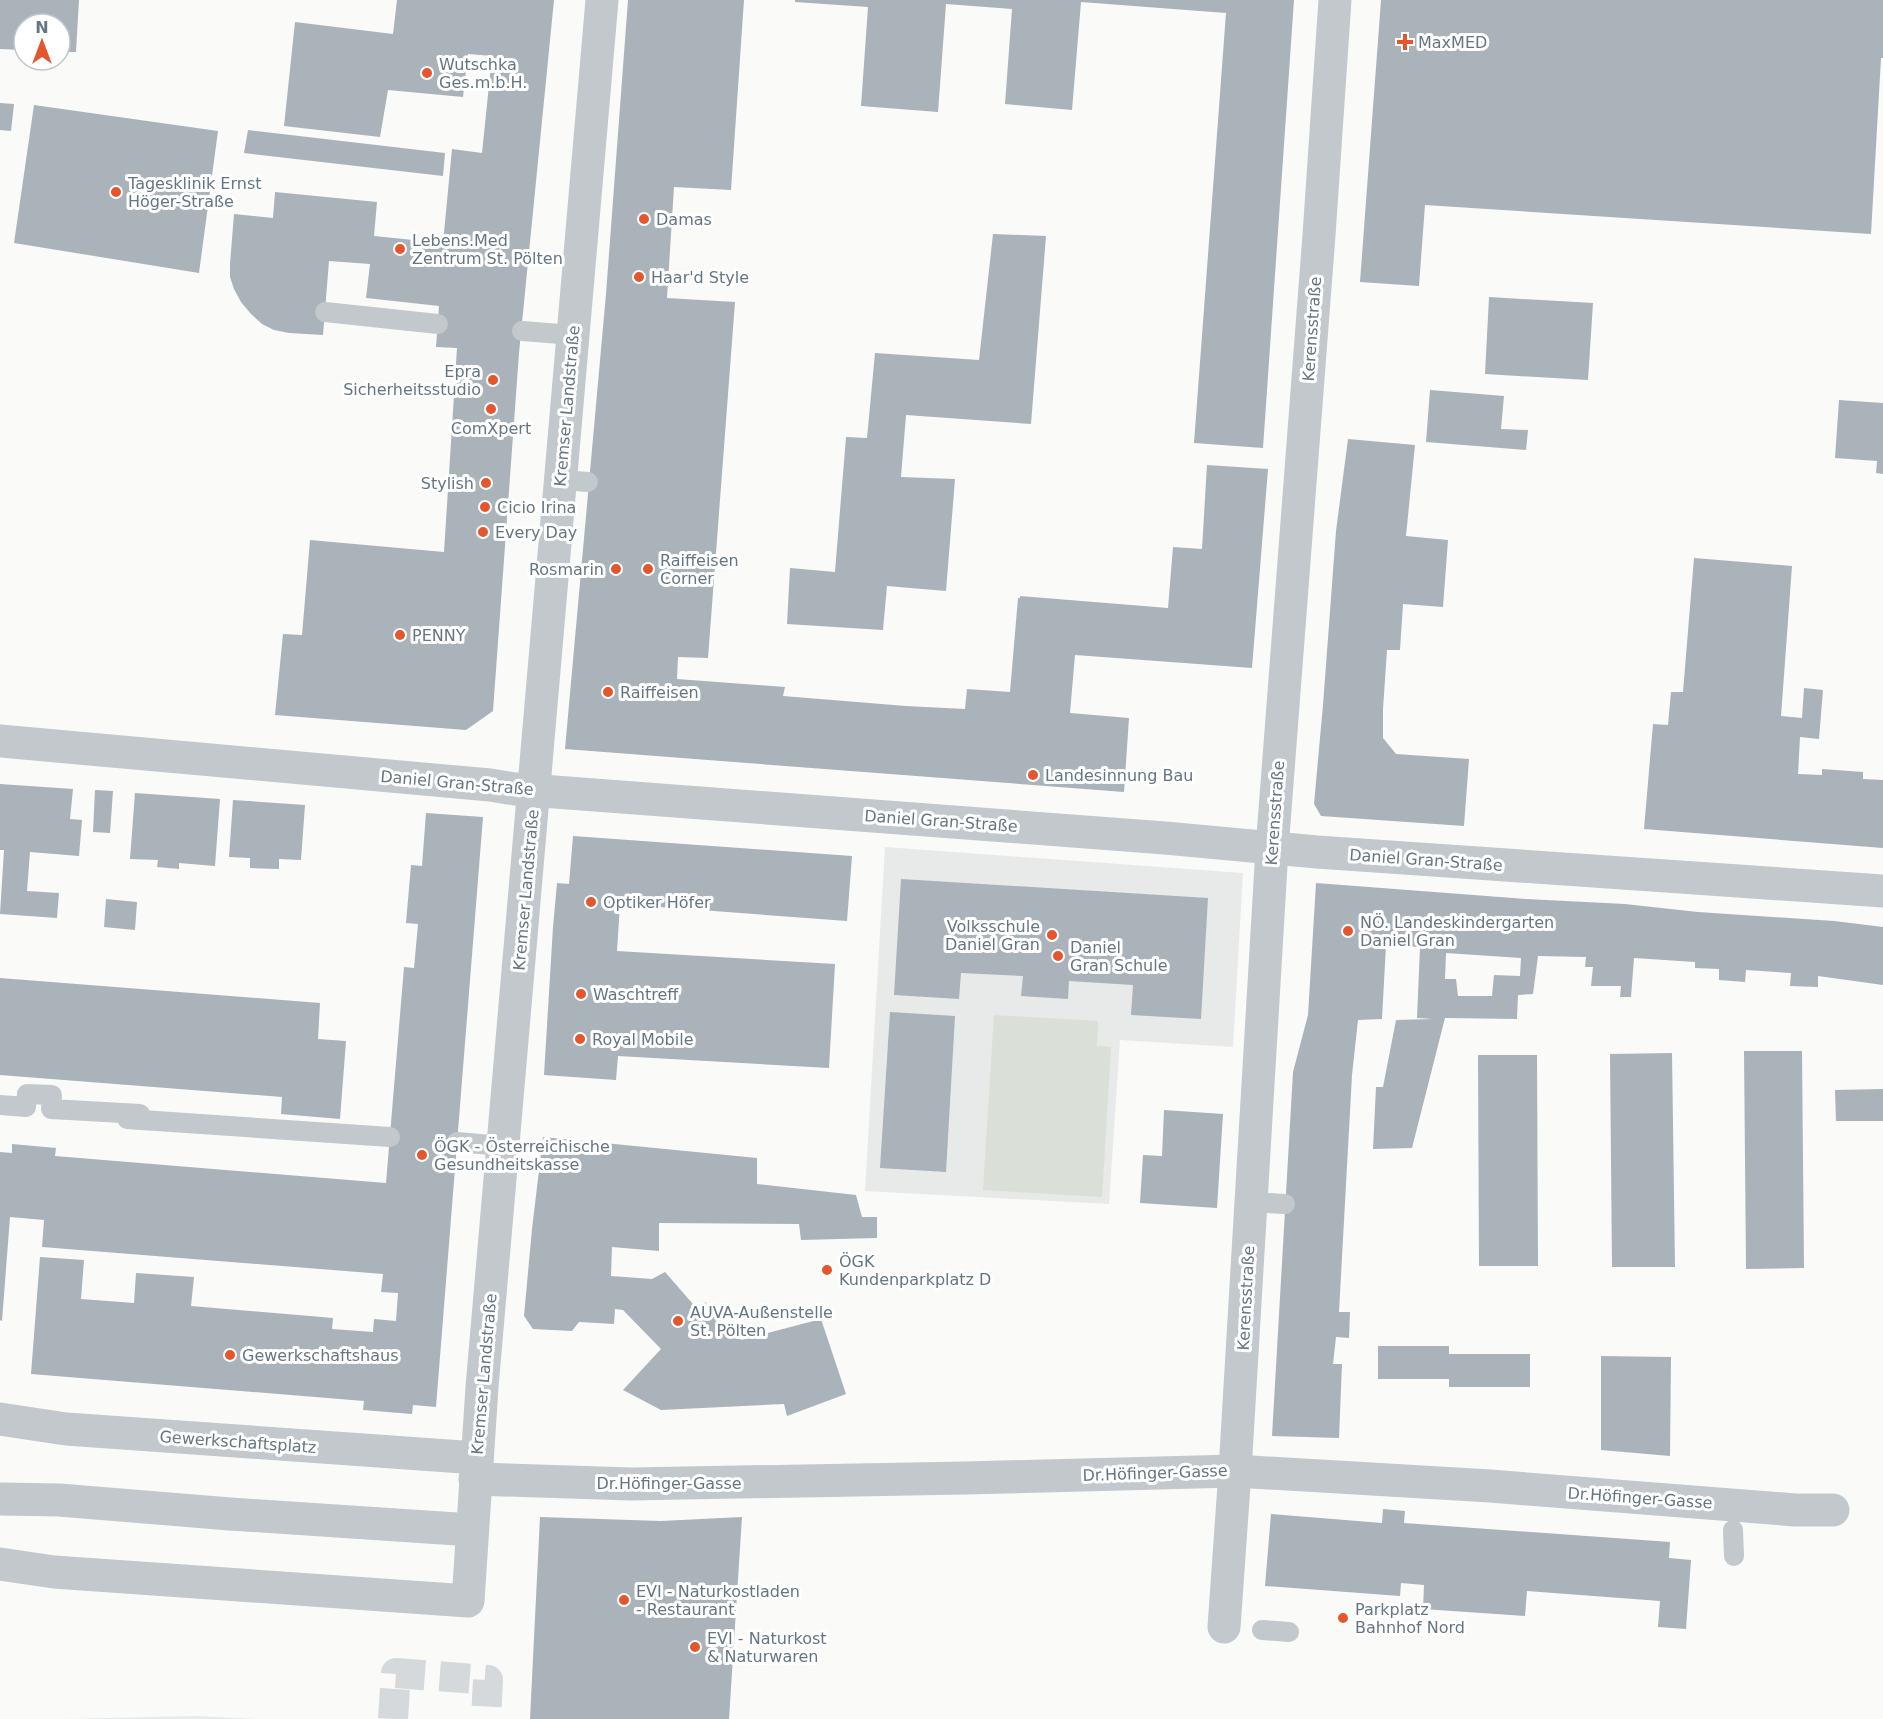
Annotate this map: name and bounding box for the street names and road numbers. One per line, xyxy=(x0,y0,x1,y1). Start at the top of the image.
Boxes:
street label: Kerensstraße xyxy=(1299,276,1325,382)
street label: Kremser Landstraße xyxy=(550,325,584,487)
street label: Kerensstraße xyxy=(1262,760,1288,866)
street label: Daniel Gran-Straße xyxy=(380,767,534,799)
street label: Daniel Gran-Straße xyxy=(864,806,1018,836)
street label: Kremser Landstraße xyxy=(509,809,543,971)
street label: Daniel Gran-Straße xyxy=(1349,845,1503,875)
street label: Kerensstraße xyxy=(1234,1245,1258,1351)
street label: Kremser Landstraße xyxy=(467,1293,501,1455)
street label: Gewerkschaftsplatz xyxy=(159,1427,317,1457)
street label: Dr.Höfinger-Gasse xyxy=(1082,1461,1228,1485)
street label: Dr.Höfinger-Gasse xyxy=(596,1474,742,1493)
street label: Dr.Höfinger-Gasse xyxy=(1567,1483,1713,1513)

